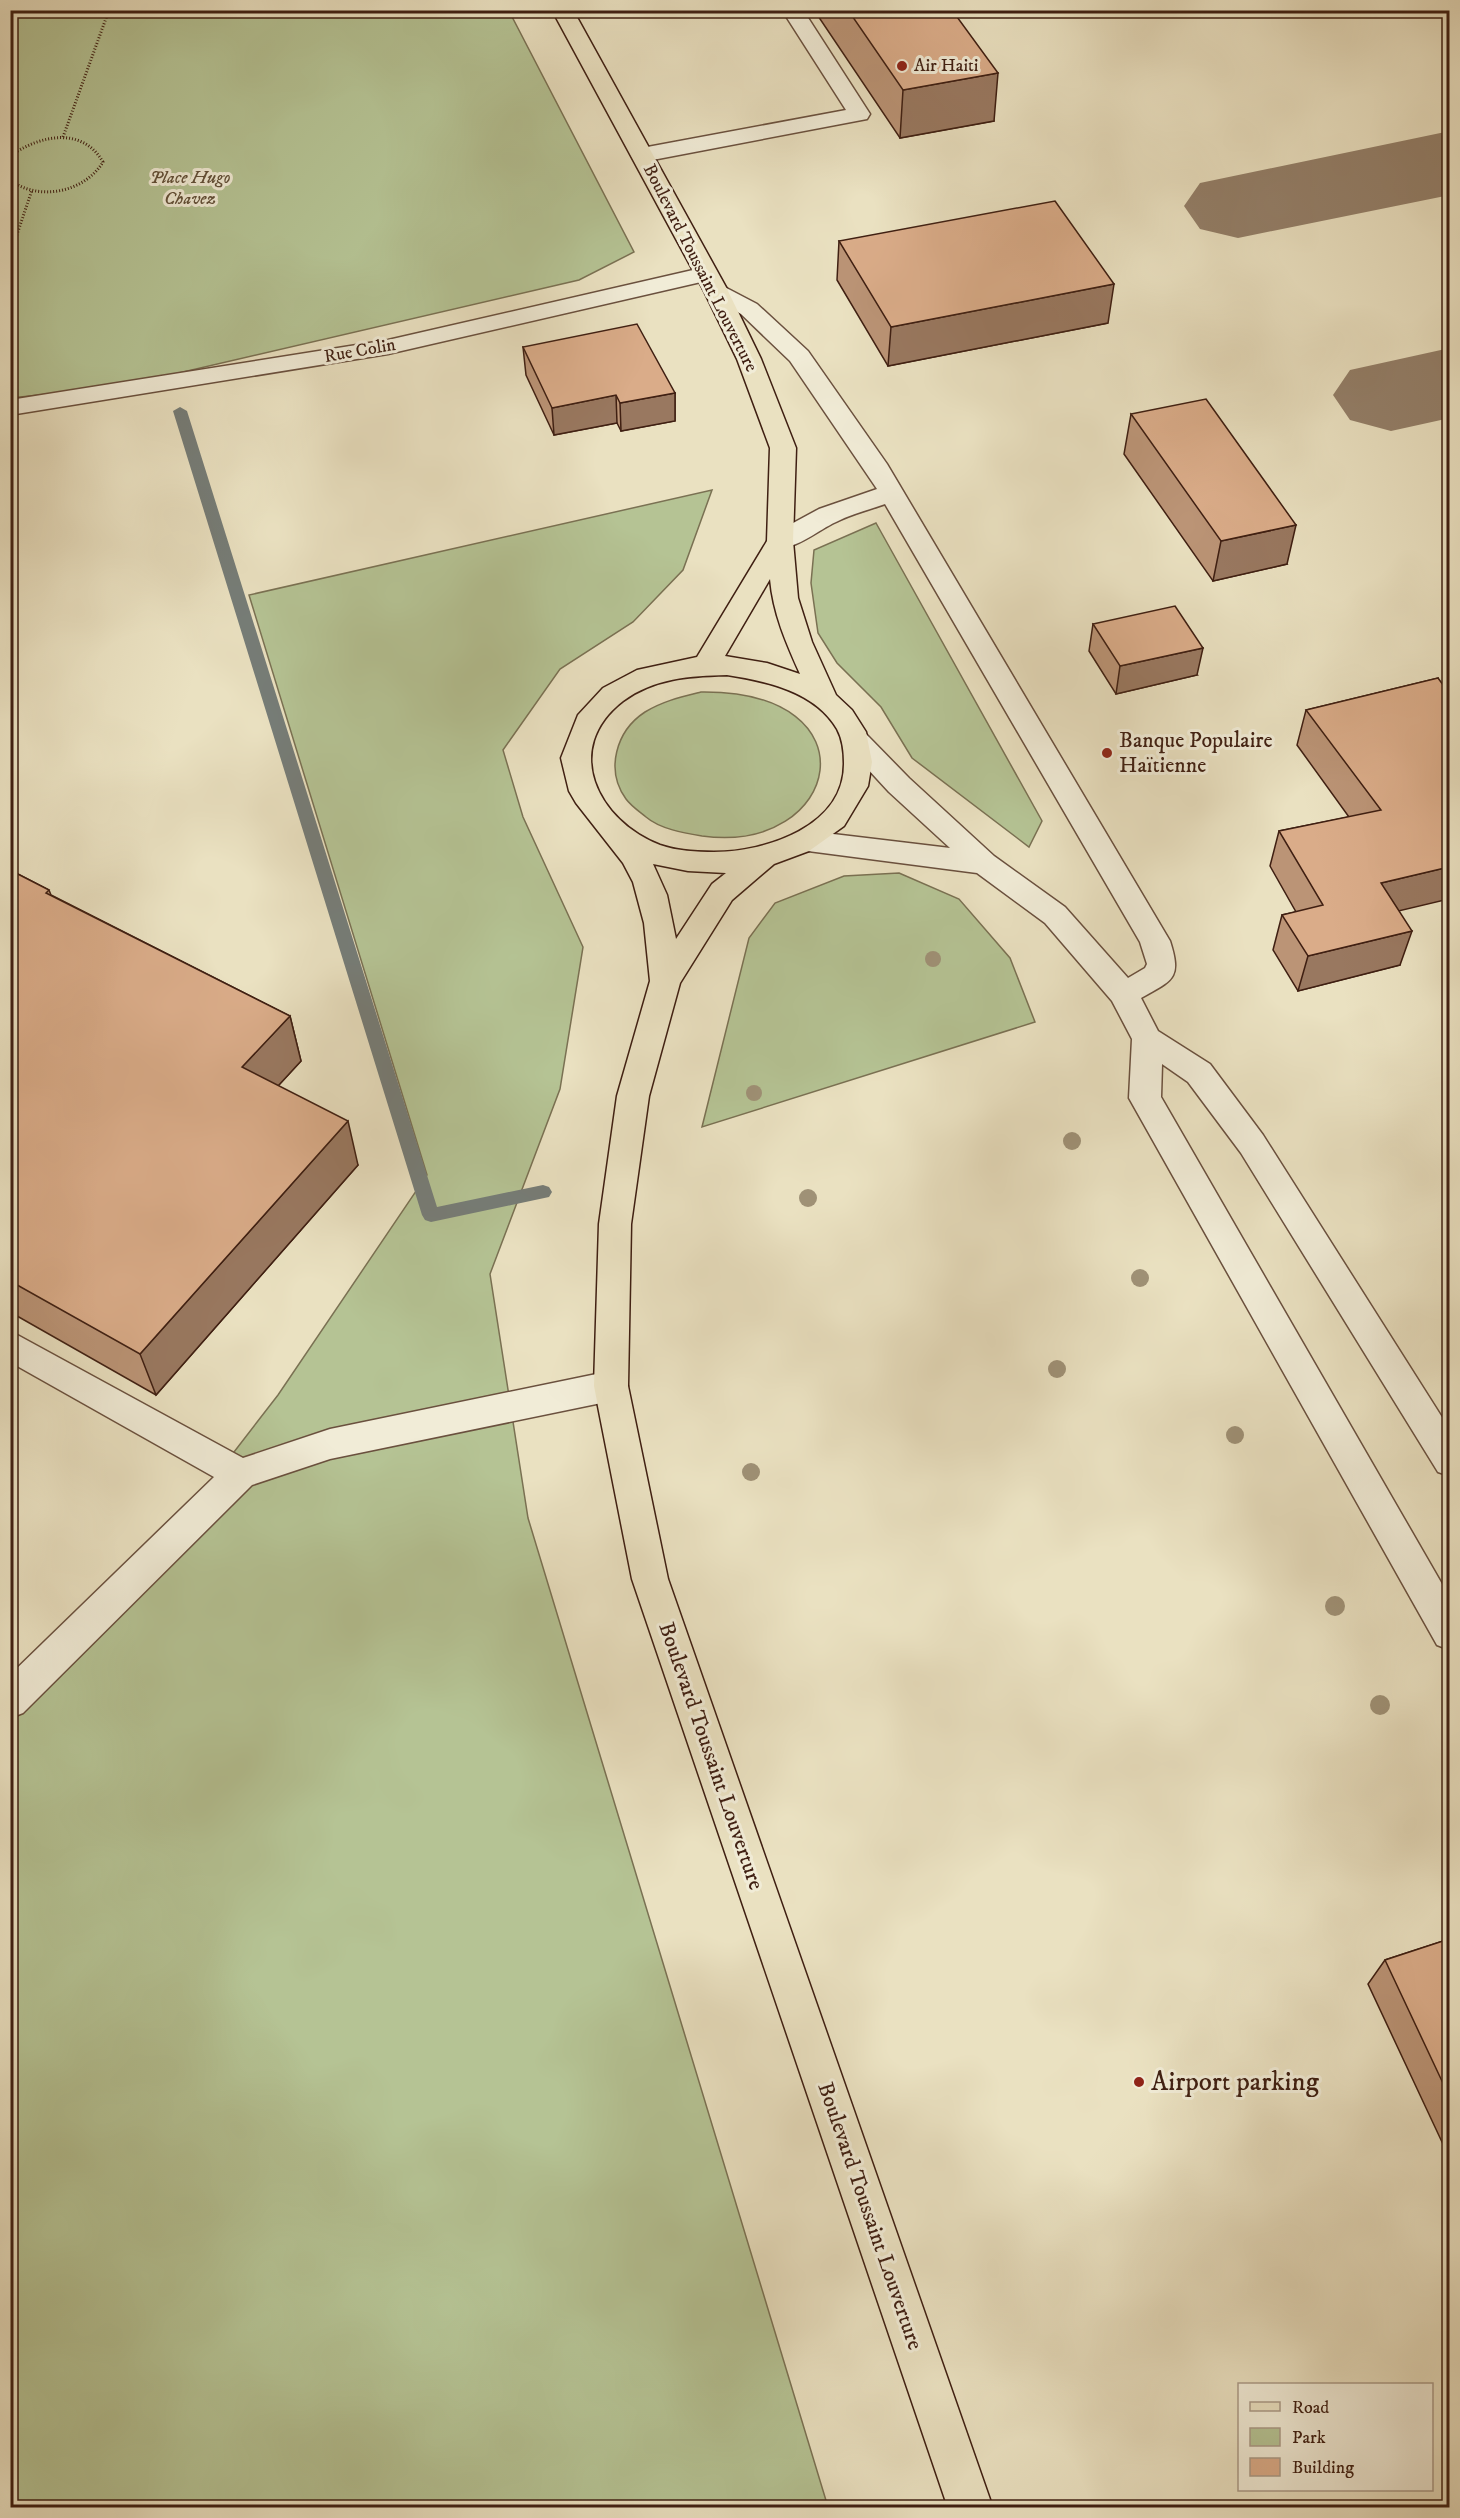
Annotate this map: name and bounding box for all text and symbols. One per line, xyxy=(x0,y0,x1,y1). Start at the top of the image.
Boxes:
place label: Air Haiti xyxy=(914,55,978,77)
marker: Air Haiti xyxy=(895,59,909,73)
street label: Boulevard Toussaint Louverture xyxy=(638,160,762,376)
park label: Place Hugo Chavez xyxy=(150,167,231,210)
street label: Rue Colin xyxy=(323,334,398,368)
place label: Banque Populaire Haïtienne xyxy=(1119,727,1273,779)
marker: Banque Populaire Haïtienne xyxy=(1100,746,1114,760)
street label: Boulevard Toussaint Louverture xyxy=(652,1619,770,1893)
place label: Airport parking xyxy=(1151,2065,1320,2099)
marker: Airport parking xyxy=(1132,2075,1146,2089)
street label: Boulevard Toussaint Louverture xyxy=(811,2079,929,2353)
legend xyxy=(1238,2383,1433,2491)
text: Road xyxy=(1292,2397,1329,2419)
text: Park xyxy=(1292,2427,1326,2449)
text: Building xyxy=(1292,2457,1354,2479)

